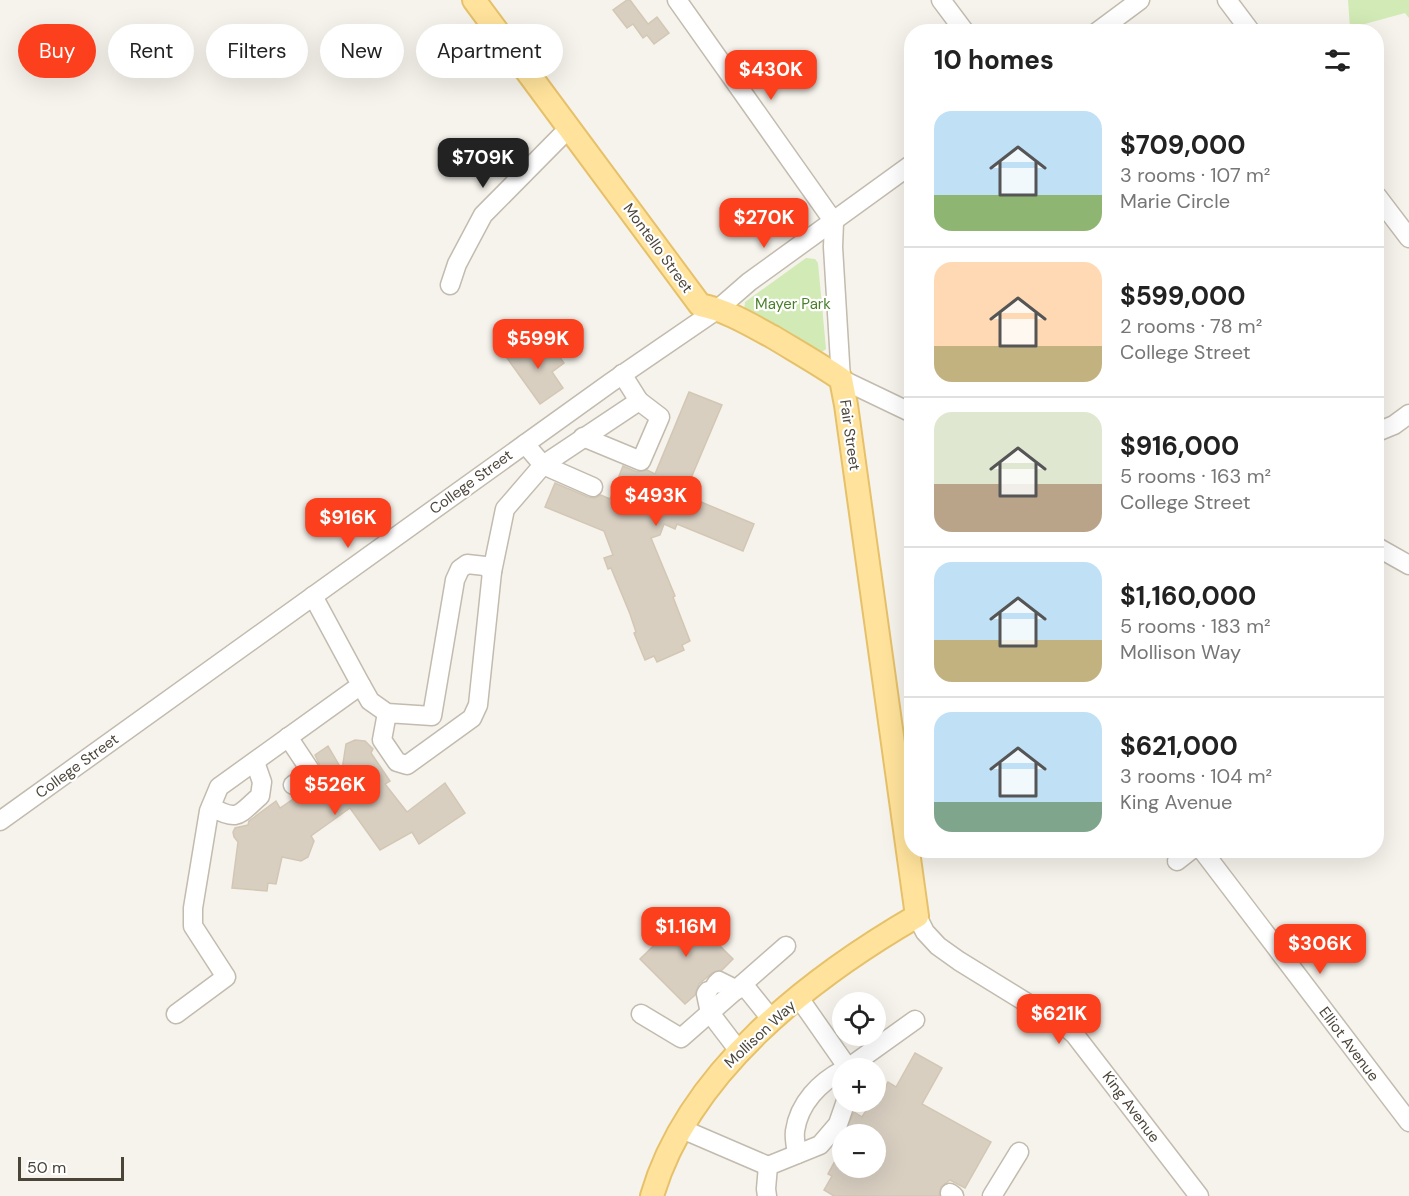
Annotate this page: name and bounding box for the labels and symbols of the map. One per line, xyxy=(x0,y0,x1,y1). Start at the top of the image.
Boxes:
pin: $430K xyxy=(729,50,813,101)
pin: $709K xyxy=(441,138,525,189)
pin: $270K xyxy=(722,198,806,249)
street label: Montello Street xyxy=(619,199,697,297)
park label: Mayer Park xyxy=(755,294,831,314)
pin: $599K xyxy=(496,319,580,370)
street label: Fair Street xyxy=(835,398,865,472)
street label: College Street xyxy=(426,445,517,519)
pin: $493K xyxy=(614,476,698,527)
pin: $916K xyxy=(306,498,390,549)
street label: College Street xyxy=(32,729,123,803)
pin: $526K xyxy=(293,765,377,816)
pin: $1.16M xyxy=(637,907,735,958)
pin: $306K xyxy=(1278,924,1362,975)
pin: $621K xyxy=(1017,994,1101,1045)
street label: Mollison Way xyxy=(720,995,801,1072)
street label: Elliot Avenue xyxy=(1314,1003,1384,1085)
street label: King Avenue xyxy=(1098,1067,1164,1147)
scale bar xyxy=(18,1154,124,1182)

